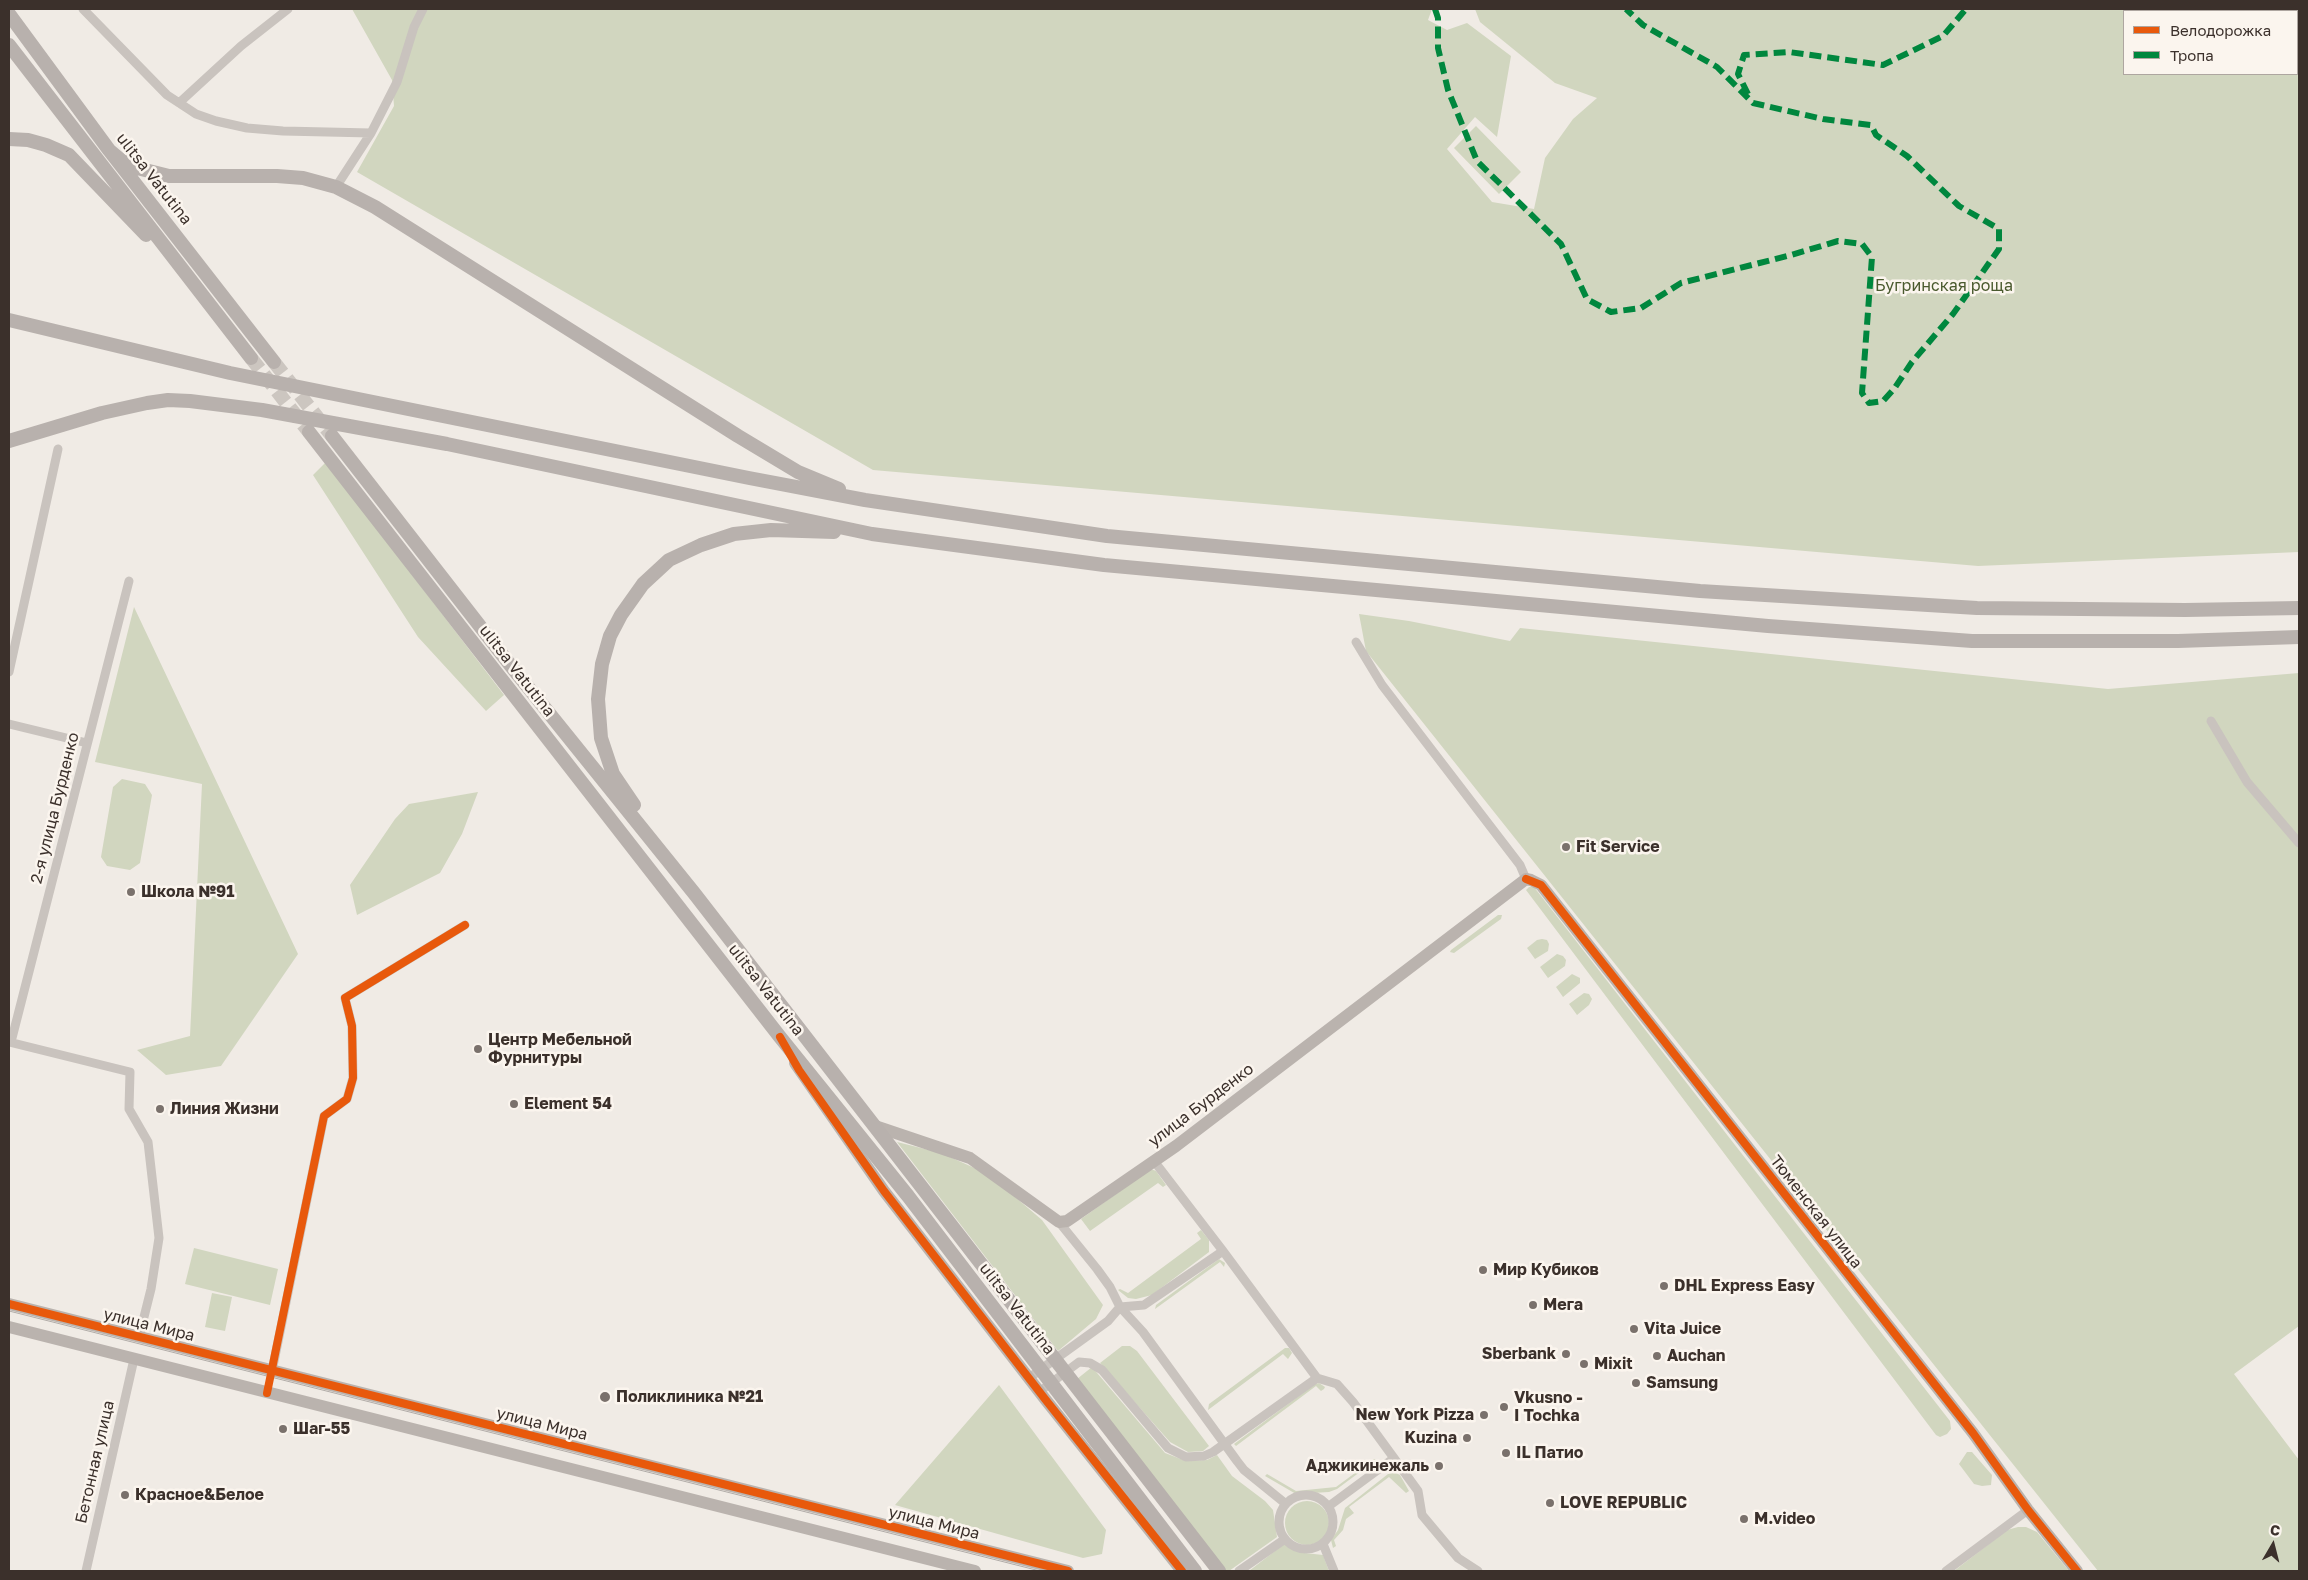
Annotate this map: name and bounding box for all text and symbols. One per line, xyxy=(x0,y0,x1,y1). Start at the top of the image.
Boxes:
legend xyxy=(2123,10,2298,75)
text: Велодорожка xyxy=(2170,21,2271,39)
text: Тропа xyxy=(2170,46,2214,64)
street label: ulitsa Vatutina xyxy=(112,129,196,229)
park label: Бугринская роща xyxy=(1875,276,2013,296)
street label: ulitsa Vatutina xyxy=(475,621,559,721)
street label: 2-я улица Бурденко xyxy=(27,730,83,886)
place label: Fit Service xyxy=(1576,837,1660,857)
marker: Fit Service xyxy=(1560,841,1572,853)
place label: Школа №91 xyxy=(141,882,234,902)
marker: Школа №91 xyxy=(125,886,137,898)
street label: ulitsa Vatutina xyxy=(724,940,808,1040)
place label: Центр Мебельной Фурнитуры xyxy=(488,1030,632,1068)
marker: Центр Мебельной Фурнитуры xyxy=(472,1043,484,1055)
street label: улица Бурденко xyxy=(1145,1059,1257,1151)
place label: Element 54 xyxy=(524,1094,612,1114)
marker: Element 54 xyxy=(508,1098,520,1110)
place label: Линия Жизни xyxy=(170,1099,279,1119)
marker: Линия Жизни xyxy=(154,1103,166,1115)
street label: Тюменская улица xyxy=(1766,1152,1866,1272)
street label: ulitsa Vatutina xyxy=(975,1259,1059,1359)
place label: Мир Кубиков xyxy=(1493,1260,1599,1280)
marker: Мир Кубиков xyxy=(1477,1264,1489,1276)
place label: DHL Express Easy xyxy=(1674,1276,1815,1296)
marker: DHL Express Easy xyxy=(1658,1280,1670,1292)
place label: Мега xyxy=(1543,1295,1583,1315)
marker: Мега xyxy=(1527,1299,1539,1311)
street label: улица Мира xyxy=(101,1304,197,1346)
place label: Vita Juice xyxy=(1644,1319,1721,1339)
marker: Vita Juice xyxy=(1628,1323,1640,1335)
place label: Sberbank xyxy=(1482,1344,1556,1364)
place label: Auchan xyxy=(1667,1346,1725,1366)
marker: Sberbank xyxy=(1560,1348,1572,1360)
marker: Auchan xyxy=(1651,1350,1663,1362)
place label: Mixit xyxy=(1594,1354,1633,1374)
marker: Mixit xyxy=(1578,1358,1590,1370)
place label: Samsung xyxy=(1646,1373,1718,1393)
marker: Samsung xyxy=(1630,1377,1642,1389)
place label: Поликлиника №21 xyxy=(616,1387,763,1407)
place label: Vkusno - I Tochka xyxy=(1514,1388,1582,1426)
marker: Поликлиника №21 xyxy=(598,1390,612,1404)
street label: Бетонная улица xyxy=(72,1399,118,1525)
marker: Vkusno - I Tochka xyxy=(1498,1401,1510,1413)
street label: улица Мира xyxy=(494,1403,590,1445)
place label: New York Pizza xyxy=(1355,1405,1474,1425)
marker: New York Pizza xyxy=(1478,1409,1490,1421)
place label: Шаг-55 xyxy=(293,1419,350,1439)
marker: Шаг-55 xyxy=(277,1423,289,1435)
place label: Kuzina xyxy=(1405,1428,1457,1448)
marker: Kuzina xyxy=(1461,1432,1473,1444)
place label: IL Патио xyxy=(1516,1443,1583,1463)
marker: IL Патио xyxy=(1500,1447,1512,1459)
place label: Аджикинежаль xyxy=(1306,1456,1429,1476)
marker: Аджикинежаль xyxy=(1433,1460,1445,1472)
place label: Красное&Белое xyxy=(135,1485,264,1505)
marker: Красное&Белое xyxy=(119,1489,131,1501)
place label: LOVE REPUBLIC xyxy=(1560,1493,1687,1513)
marker: LOVE REPUBLIC xyxy=(1544,1497,1556,1509)
street label: улица Мира xyxy=(886,1502,982,1544)
place label: M.video xyxy=(1754,1509,1815,1529)
marker: M.video xyxy=(1738,1513,1750,1525)
north arrow xyxy=(2248,1520,2298,1570)
text: С xyxy=(2269,1521,2281,1539)

